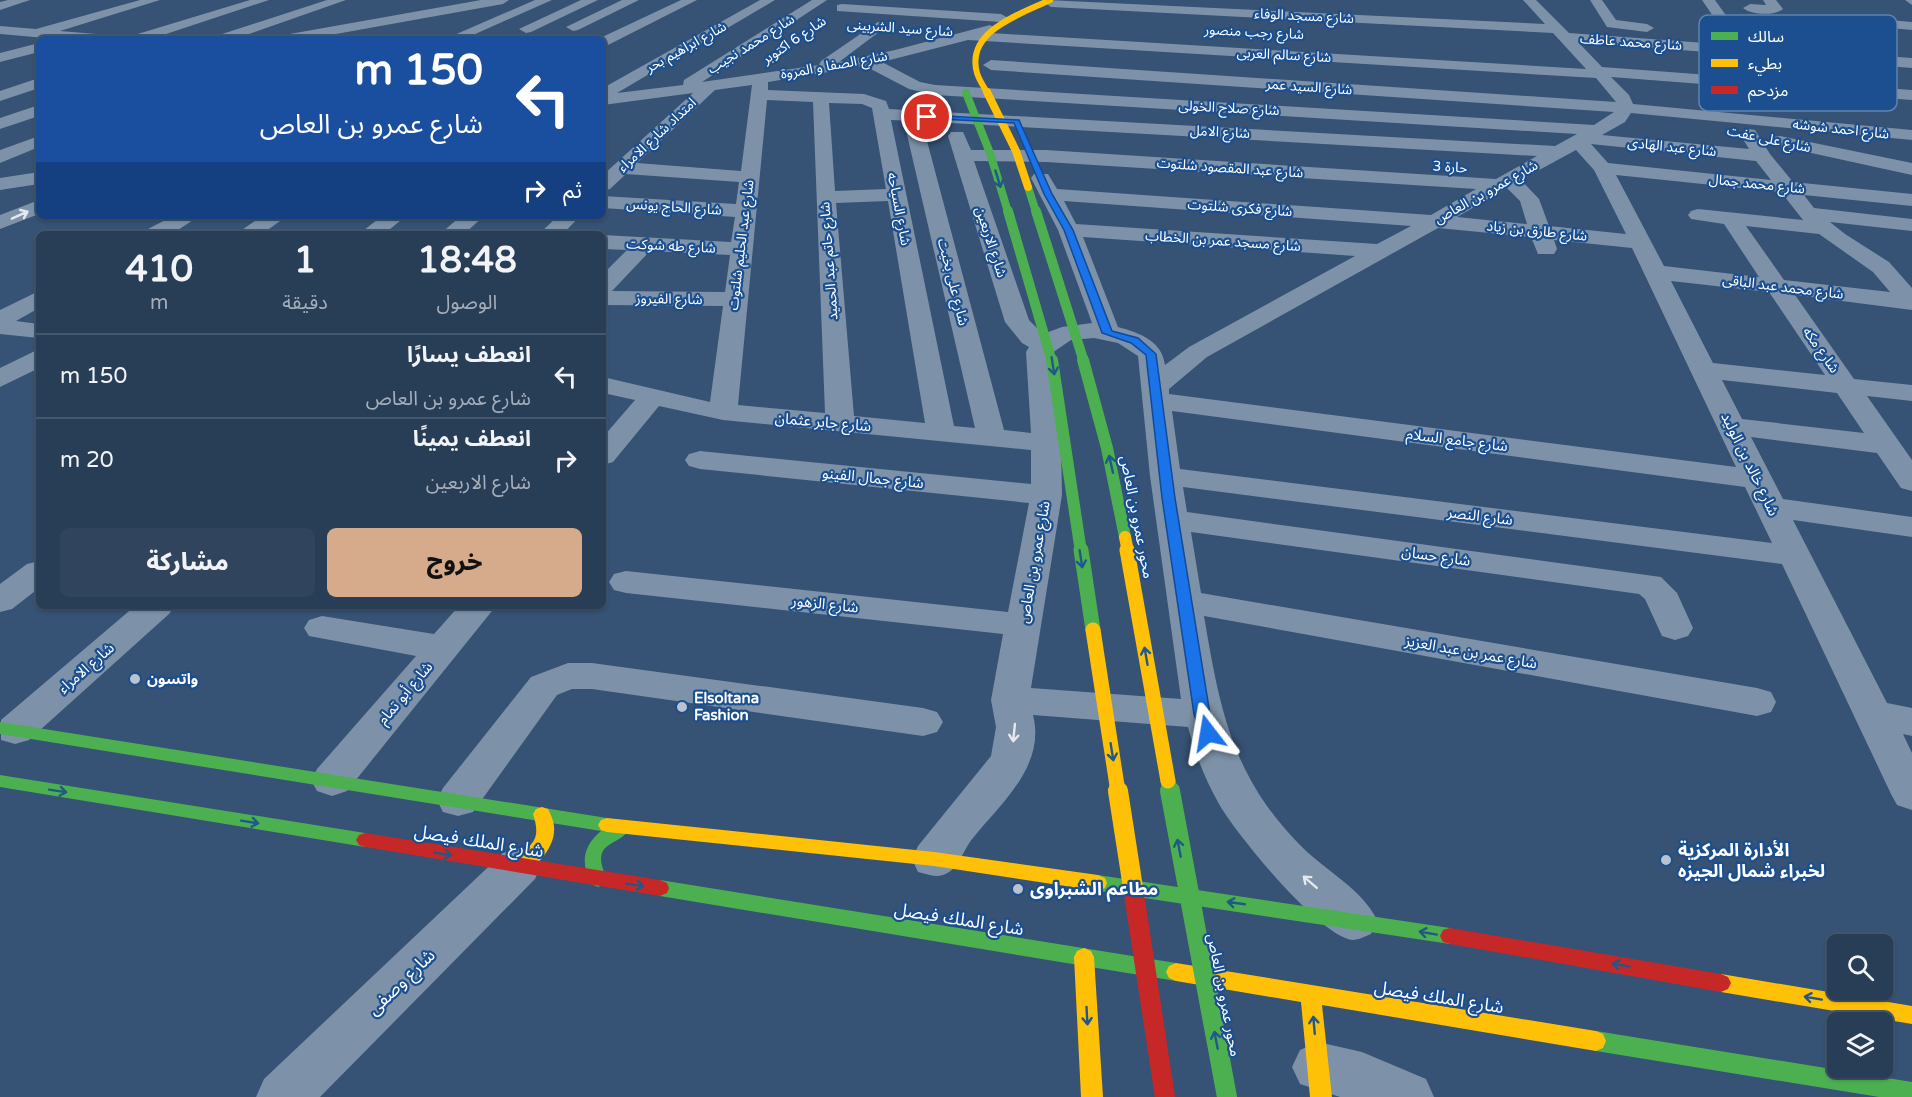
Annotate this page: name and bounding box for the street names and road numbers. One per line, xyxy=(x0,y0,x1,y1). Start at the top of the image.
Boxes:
street label: شارع مسجد الوفاء xyxy=(1254,5,1354,29)
street label: شارع محمد نجيب xyxy=(704,10,799,79)
street label: شارع 6 اكتوبر xyxy=(758,12,830,70)
street label: شارع سيد الشربينى xyxy=(846,16,954,42)
street label: شارع ابراهيم بحر xyxy=(642,18,730,78)
street label: شارع رجب منصور xyxy=(1203,21,1304,45)
street label: شارع محمد عاطف xyxy=(1579,30,1683,56)
street label: شارع سالم العربى xyxy=(1236,44,1332,68)
street label: شارع الصفا و المروة xyxy=(779,47,889,85)
street label: شارع السيد عمر xyxy=(1264,75,1353,101)
street label: امتداد شارع الامراء xyxy=(614,94,701,177)
street label: شارع صلاح الخولى xyxy=(1178,97,1280,121)
street label: شارع احمد شوشه xyxy=(1792,115,1890,145)
street label: شارع الامل xyxy=(1189,122,1250,144)
street label: شارع على عفت xyxy=(1725,122,1813,158)
street label: شارع عبد الهادى xyxy=(1626,134,1717,162)
street label: شارع عبد المقصود شلتوت xyxy=(1156,154,1304,184)
street label: شارع عمرو بن العاص xyxy=(1431,156,1542,229)
street label: حارة 3 xyxy=(1432,157,1468,177)
street label: شارع السياحه xyxy=(882,171,914,247)
street label: شارع محمد جمال xyxy=(1708,171,1806,199)
street label: شارع عبد الحليم شلتوت xyxy=(725,179,759,312)
street label: شارع الحاج يونس xyxy=(625,195,722,221)
street label: شارع فكرى شلتوت xyxy=(1187,196,1293,222)
street label: شارع حاتم عبد الحميد xyxy=(816,201,844,321)
street label: شارع الاربعين xyxy=(970,204,1010,280)
street label: شارع طارق بن زياد xyxy=(1486,217,1588,247)
street label: شارع مسجد عمر بن الخطاب xyxy=(1144,227,1301,257)
street label: شارع طه شوكت xyxy=(626,235,716,259)
street label: شارع على بخيت xyxy=(932,237,972,328)
street label: شارع محمد عبد الباقى xyxy=(1721,271,1844,305)
street label: شارع الفيروز xyxy=(634,290,703,310)
street label: شارع مكه xyxy=(1797,324,1843,377)
street label: شارع جابر عثمان xyxy=(774,409,872,438)
street label: شارع خالد بن الوليد xyxy=(1714,409,1783,520)
street label: شارع جامع السلام xyxy=(1405,425,1509,458)
street label: محور عمرو بن العاص xyxy=(1116,454,1158,580)
street label: شارع جمال الفينو xyxy=(821,464,925,495)
street label: شارع عمرو بن العاص xyxy=(1014,499,1057,625)
street label: شارع النصر xyxy=(1445,503,1514,532)
street label: شارع حسان xyxy=(1400,542,1472,573)
street label: شارع الزهور xyxy=(789,591,860,619)
street label: شارع عمر بن عبد العزيز xyxy=(1402,631,1539,675)
street label: شارع الامراء xyxy=(54,639,120,700)
street label: شارع أبو تمام xyxy=(374,658,439,730)
street label: شارع الملك فيصل xyxy=(412,820,545,865)
street label: شارع الملك فيصل xyxy=(892,898,1025,943)
street label: محور عمرو بن العاص xyxy=(1203,932,1245,1058)
street label: شارع وصفى xyxy=(362,944,442,1022)
street label: شارع الملك فيصل xyxy=(1372,976,1505,1021)

